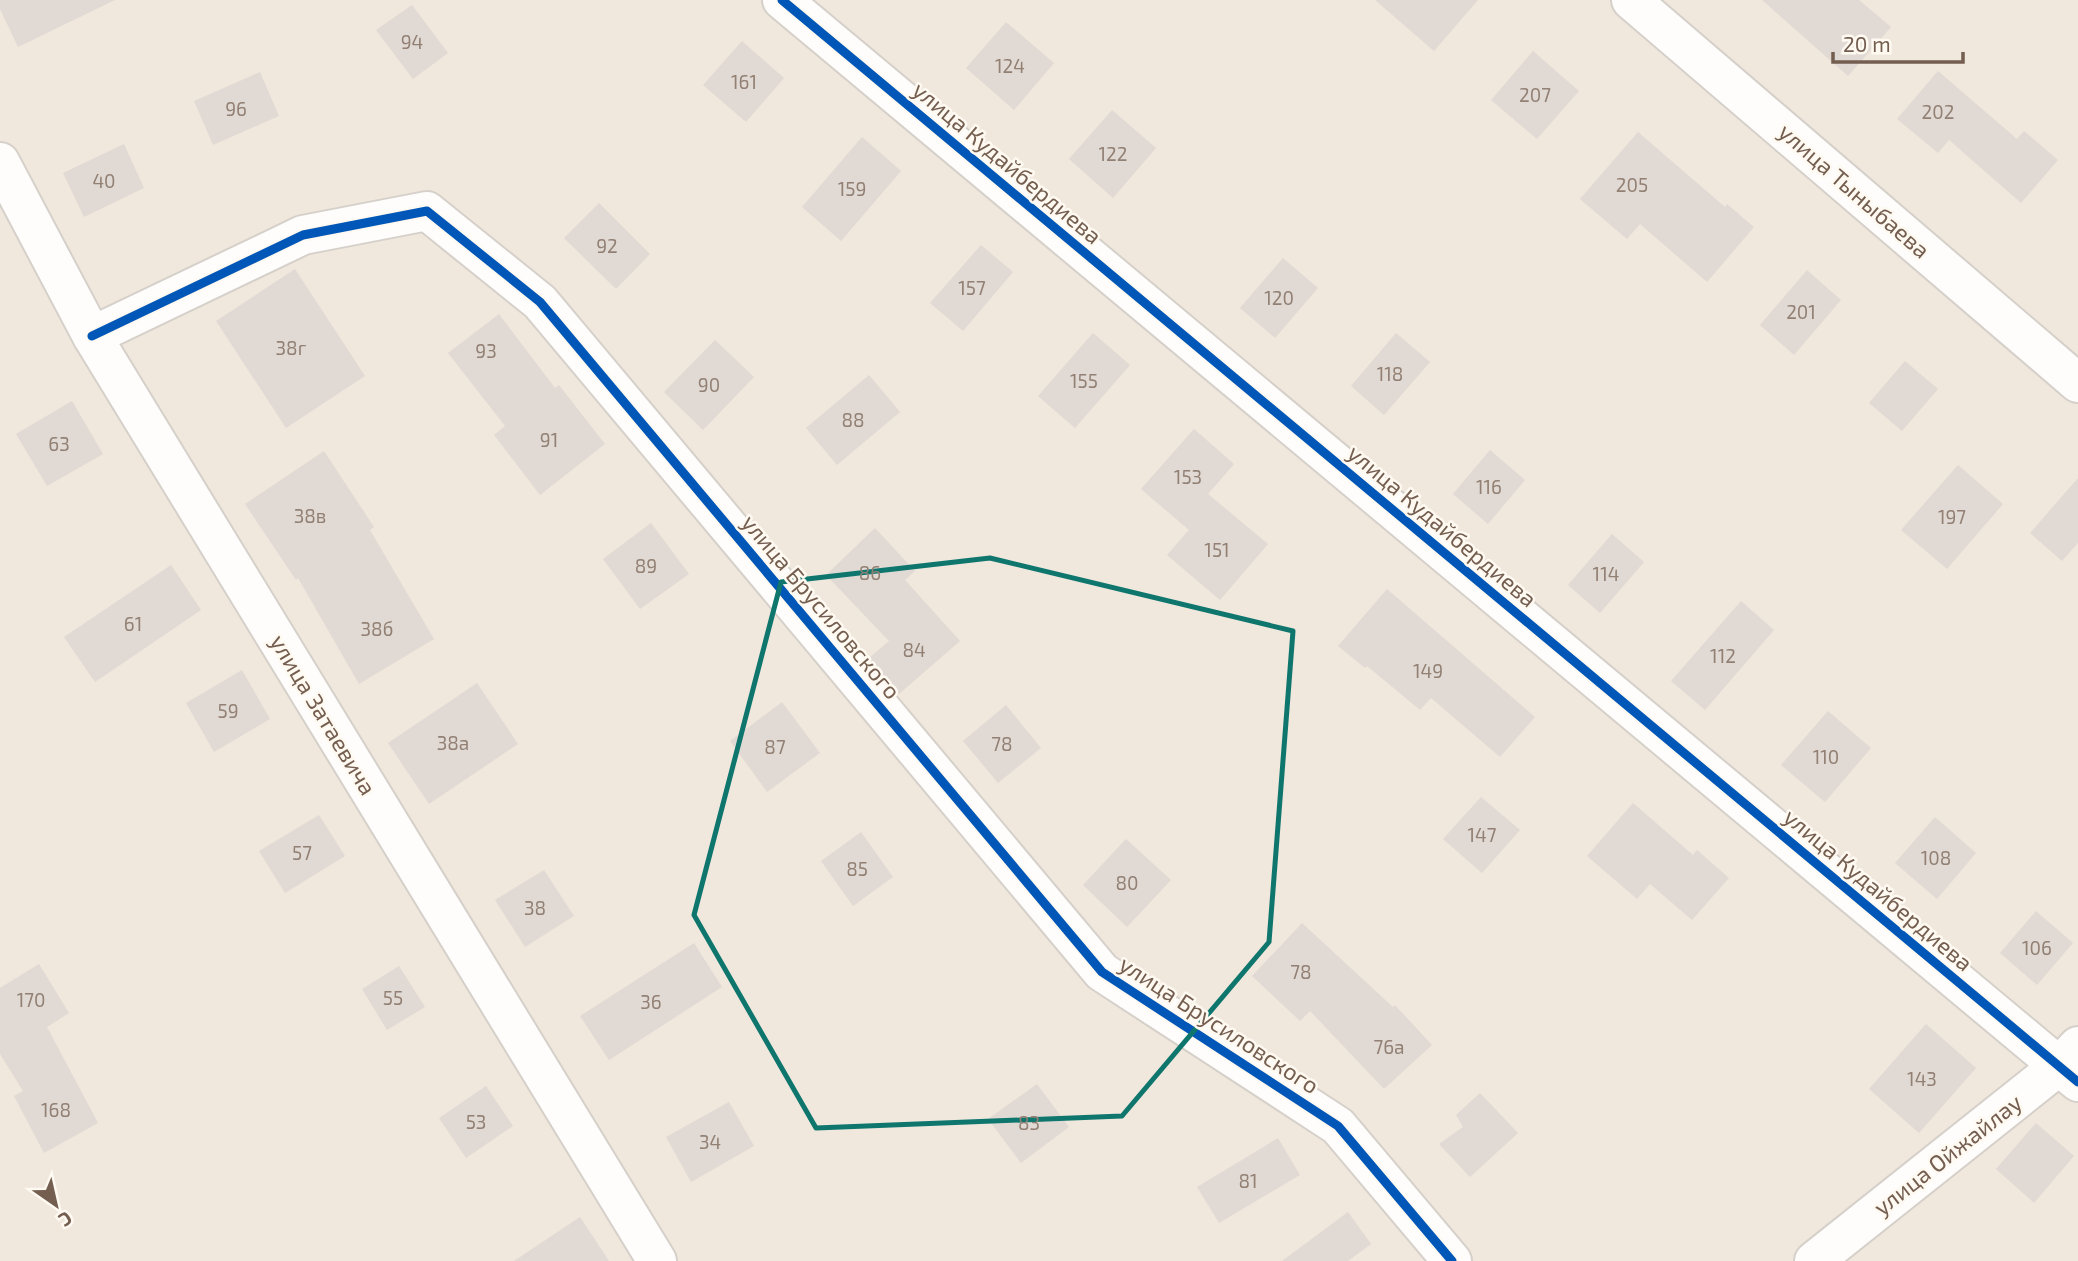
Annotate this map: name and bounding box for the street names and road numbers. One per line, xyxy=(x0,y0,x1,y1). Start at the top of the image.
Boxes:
street label: улица Кудайбердиева xyxy=(907,75,1108,250)
street label: улица Тыныбаева xyxy=(1773,117,1936,264)
street label: улица Кудайбердиева xyxy=(1342,438,1543,613)
street label: улица Брусиловского xyxy=(736,508,907,705)
street label: улица Затаевича xyxy=(264,629,383,800)
street label: улица Кудайбердиева xyxy=(1778,802,1979,977)
street label: улица Брусиловского xyxy=(1114,949,1325,1100)
street label: улица Ойжайлау xyxy=(1868,1088,2028,1222)

